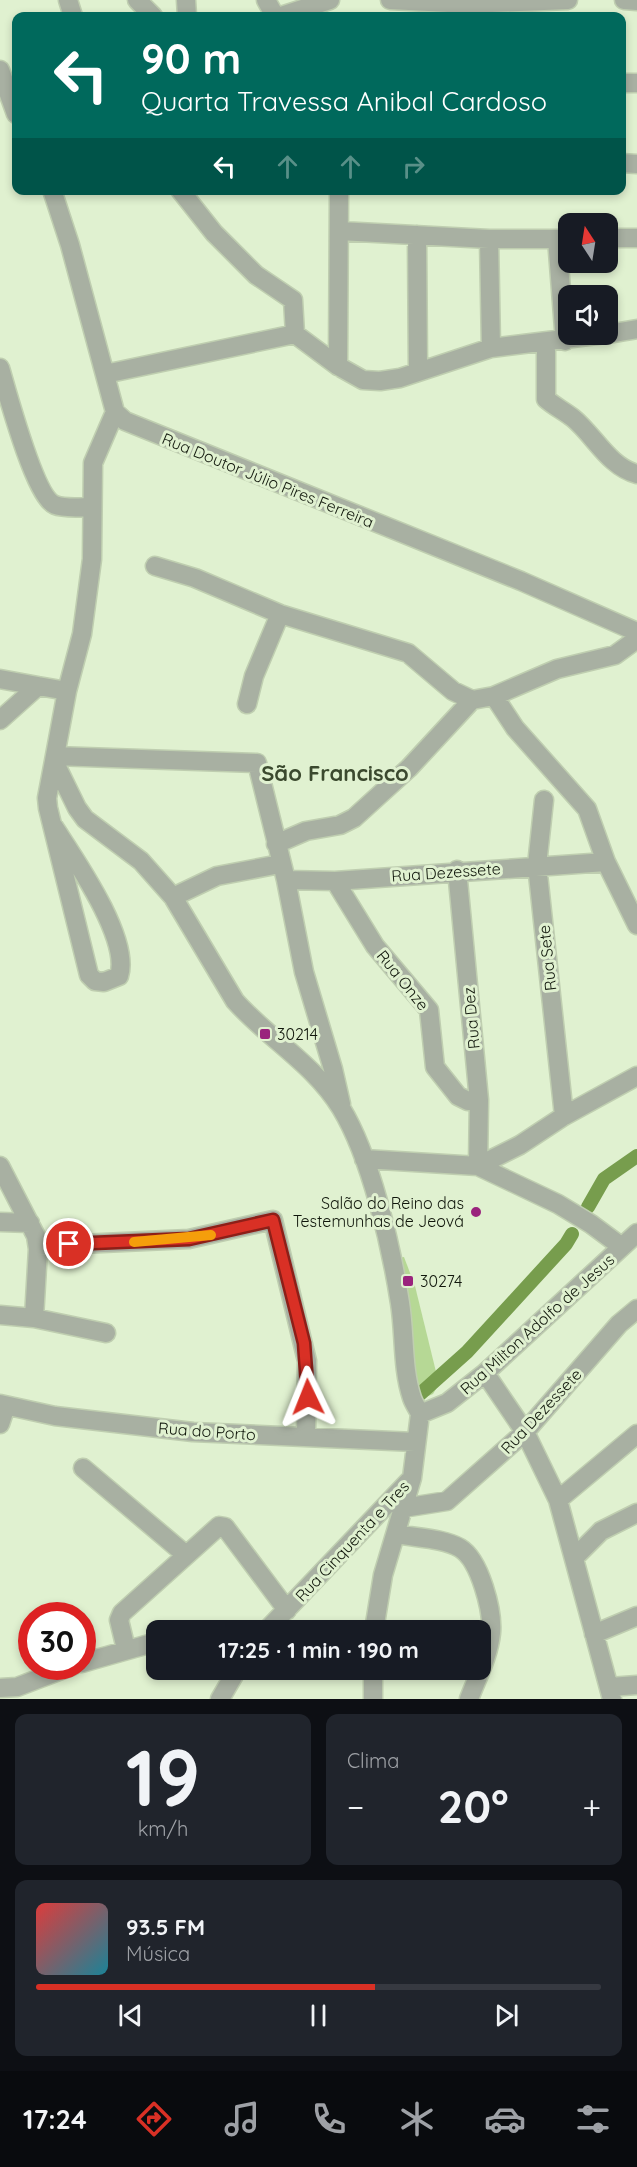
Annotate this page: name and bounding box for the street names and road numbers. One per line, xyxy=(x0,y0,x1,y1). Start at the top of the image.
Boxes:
street label: Rua Doutor Júlio Pires Ferreira xyxy=(159,428,377,532)
street label: Rua Dezessete xyxy=(391,858,501,886)
street label: Rua Sete xyxy=(534,924,560,992)
street label: Rua Onze xyxy=(373,946,433,1014)
street label: Rua Dez xyxy=(458,986,484,1050)
street label: Rua Milton Adolfo de Jesus xyxy=(456,1249,618,1399)
street label: Rua Dezessete xyxy=(496,1364,586,1458)
street label: Rua do Porto xyxy=(158,1418,256,1444)
street label: Rua Cinquenta e Tres xyxy=(291,1476,413,1606)

